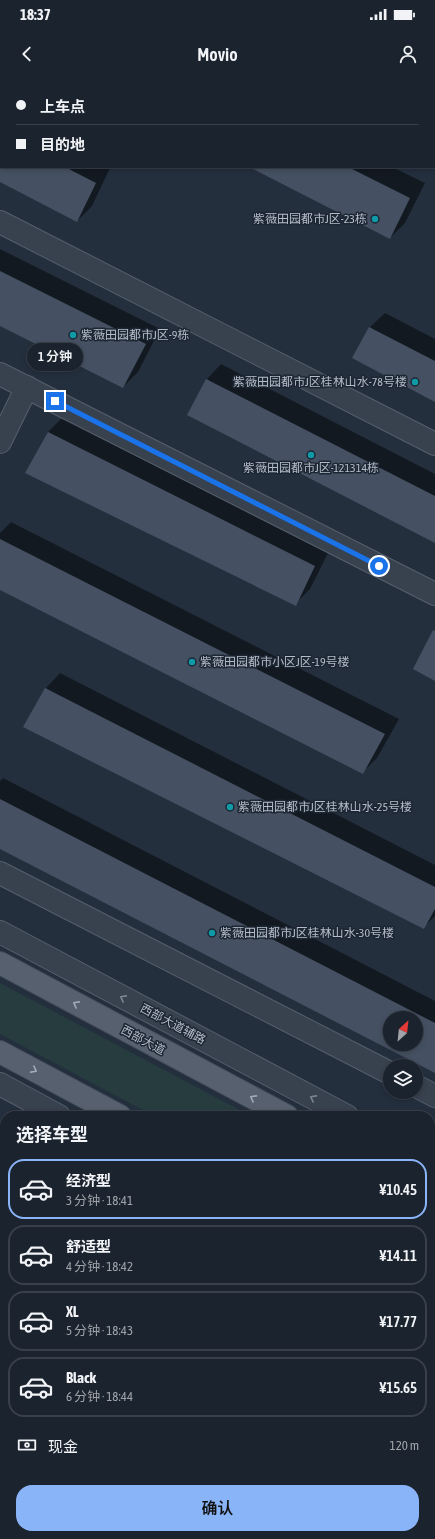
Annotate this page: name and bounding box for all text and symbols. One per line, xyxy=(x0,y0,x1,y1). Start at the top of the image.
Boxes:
text: 18:37 xyxy=(20,6,51,23)
icon: back xyxy=(16,43,38,65)
icon: person xyxy=(397,43,419,65)
text: Movio xyxy=(197,44,238,65)
text: 上车点 xyxy=(40,98,85,115)
text: 目的地 xyxy=(40,136,85,153)
place label: 紫薇田园都市J区-23栋 xyxy=(253,212,367,226)
marker: 紫薇田园都市J区-23栋 xyxy=(370,214,380,224)
place label: 紫薇田园都市J区-9栋 xyxy=(81,328,189,342)
marker: 紫薇田园都市J区-9栋 xyxy=(68,330,78,340)
callout: 1 分钟 xyxy=(27,343,83,371)
text: 1 分钟 xyxy=(38,349,72,364)
place label: 紫薇田园都市J区桂林山水-78号楼 xyxy=(233,375,407,389)
marker: 紫薇田园都市J区桂林山水-78号楼 xyxy=(410,377,420,387)
route end xyxy=(46,392,64,410)
marker: 紫薇田园都市J区-121314栋 xyxy=(306,450,316,460)
place label: 紫薇田园都市J区-121314栋 xyxy=(243,461,379,475)
route start xyxy=(370,557,388,575)
place label: 紫薇田园都市小区J区-19号楼 xyxy=(200,655,350,669)
marker: 紫薇田园都市小区J区-19号楼 xyxy=(187,657,197,667)
place label: 紫薇田园都市J区桂林山水-25号楼 xyxy=(238,800,412,814)
marker: 紫薇田园都市J区桂林山水-25号楼 xyxy=(225,802,235,812)
place label: 紫薇田园都市J区桂林山水-30号楼 xyxy=(220,926,394,940)
marker: 紫薇田园都市J区桂林山水-30号楼 xyxy=(207,928,217,938)
one-way arrow xyxy=(120,995,128,1002)
one-way arrow xyxy=(73,1001,80,1009)
street label: 西部大道辅路 xyxy=(138,1001,208,1047)
north arrow xyxy=(383,1011,423,1051)
map controls xyxy=(383,1011,423,1099)
street label: 西部大道 xyxy=(118,1022,168,1058)
button: layers xyxy=(383,1059,423,1099)
one-way arrow xyxy=(30,1066,38,1073)
one-way arrow xyxy=(249,1095,257,1102)
one-way arrow xyxy=(309,1095,317,1102)
text: 选择车型 xyxy=(16,1124,88,1145)
icon: car xyxy=(18,1171,54,1207)
text: 经济型 xyxy=(66,1172,111,1189)
text: ¥10.45 xyxy=(379,1181,417,1198)
text: 3 分钟 · 18:41 xyxy=(66,1193,133,1208)
icon: car xyxy=(18,1237,54,1273)
text: 舒适型 xyxy=(66,1238,111,1255)
text: ¥14.11 xyxy=(379,1247,417,1264)
text: 4 分钟 · 18:42 xyxy=(66,1259,133,1274)
icon: car xyxy=(18,1303,54,1339)
text: XL xyxy=(66,1303,79,1320)
text: ¥17.77 xyxy=(379,1313,417,1330)
text: 5 分钟 · 18:43 xyxy=(66,1323,133,1338)
icon: car xyxy=(18,1369,54,1405)
text: Black xyxy=(66,1369,96,1386)
text: ¥15.65 xyxy=(379,1379,417,1396)
text: 6 分钟 · 18:44 xyxy=(66,1389,133,1404)
icon: cash xyxy=(16,1434,38,1456)
text: 现金 xyxy=(48,1438,78,1455)
text: 120 m xyxy=(390,1438,419,1453)
button: 确认 xyxy=(16,1485,419,1531)

